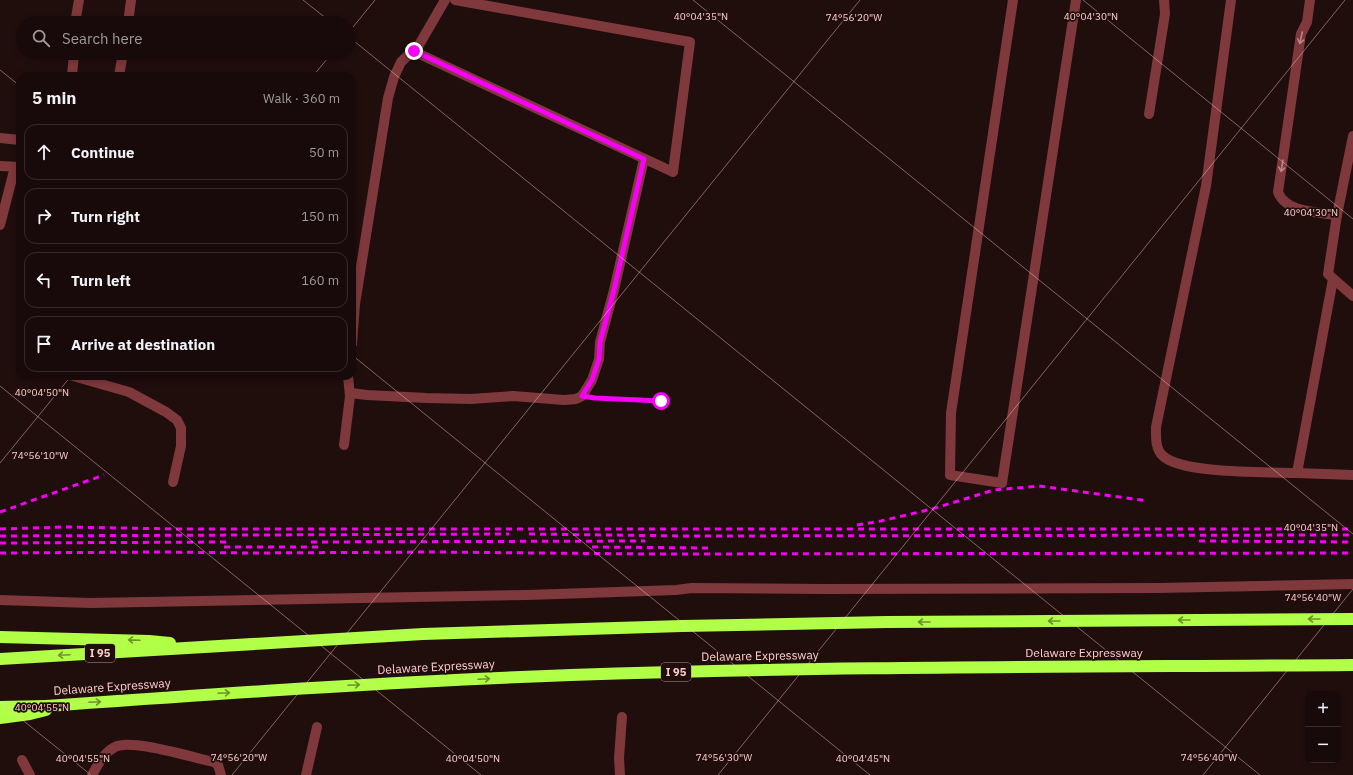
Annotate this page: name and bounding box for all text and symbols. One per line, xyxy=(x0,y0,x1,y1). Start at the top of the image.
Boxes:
text: 40°04'35"N xyxy=(674,10,728,23)
text: 40°04'30"N xyxy=(1064,10,1118,23)
text: 74°56'20"W xyxy=(826,11,882,24)
search box xyxy=(16,16,356,60)
icon: search xyxy=(30,27,52,49)
text: Search here xyxy=(62,29,142,48)
one-way arrow xyxy=(1297,31,1305,44)
route end xyxy=(405,42,423,60)
text: 5 min xyxy=(32,87,76,109)
text: Walk · 360 m xyxy=(263,90,340,107)
icon: ahead xyxy=(33,141,55,163)
text: Continue xyxy=(71,143,135,162)
text: 50 m xyxy=(309,144,339,161)
one-way arrow xyxy=(1277,159,1285,172)
icon: right xyxy=(33,205,55,227)
text: 40°04'30"N xyxy=(1284,206,1338,219)
text: Turn right xyxy=(71,207,140,226)
text: 150 m xyxy=(301,208,339,225)
icon: left xyxy=(33,269,55,291)
text: Turn left xyxy=(71,271,131,290)
text: 160 m xyxy=(301,272,339,289)
icon: arrive xyxy=(33,333,55,355)
text: Arrive at destination xyxy=(71,335,215,354)
text: 40°04'50"N xyxy=(15,386,69,399)
route start xyxy=(652,392,670,410)
text: 74°56'10"W xyxy=(12,449,68,462)
text: 40°04'35"N xyxy=(1284,521,1338,534)
text: 74°56'40"W xyxy=(1285,591,1341,604)
one-way arrow xyxy=(1308,615,1321,623)
one-way arrow xyxy=(1178,616,1191,624)
one-way arrow xyxy=(1048,617,1061,625)
one-way arrow xyxy=(918,618,931,626)
one-way arrow xyxy=(128,637,141,644)
road number: I 95 xyxy=(85,644,115,662)
street label: Delaware Expressway xyxy=(1025,645,1143,660)
street label: Delaware Expressway xyxy=(701,647,819,664)
one-way arrow xyxy=(58,652,71,659)
street label: Delaware Expressway xyxy=(377,656,495,677)
road number: I 95 xyxy=(661,663,691,681)
street label: Delaware Expressway xyxy=(53,675,171,698)
one-way arrow xyxy=(477,675,490,683)
one-way arrow xyxy=(347,682,360,689)
one-way arrow xyxy=(217,689,230,696)
map controls xyxy=(1305,691,1341,763)
button: + xyxy=(1305,691,1341,727)
one-way arrow xyxy=(88,698,101,706)
text: 40°04'55"N xyxy=(15,701,69,714)
button: − xyxy=(1305,727,1341,763)
text: 74°56'20"W xyxy=(211,751,267,764)
text: 74°56'30"W xyxy=(696,751,752,764)
text: 74°56'40"W xyxy=(1181,751,1237,764)
text: 40°04'55"N xyxy=(56,752,110,765)
text: 40°04'50"N xyxy=(446,752,500,765)
text: 40°04'45"N xyxy=(836,752,890,765)

